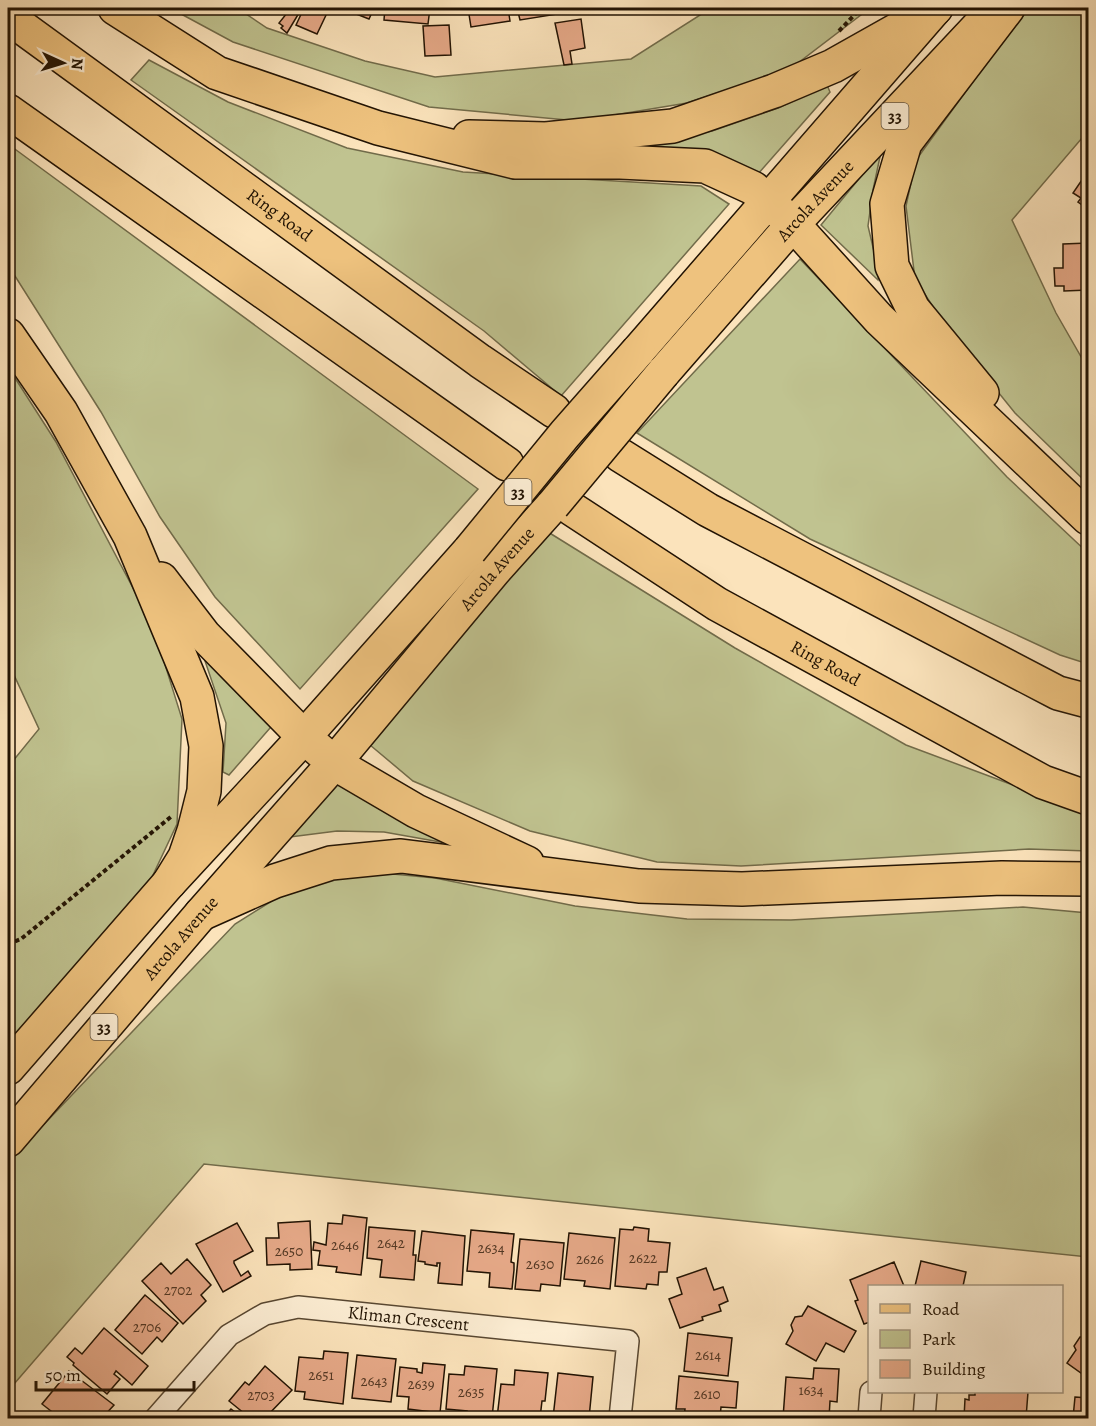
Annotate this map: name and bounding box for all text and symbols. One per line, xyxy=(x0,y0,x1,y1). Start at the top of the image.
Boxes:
north arrow xyxy=(33,33,93,93)
text: N xyxy=(66,57,88,71)
road number: 33 xyxy=(882,103,908,129)
street label: Arcola Avenue xyxy=(771,155,859,247)
street label: Ring Road xyxy=(242,183,318,247)
road number: 33 xyxy=(504,479,532,505)
street label: Arcola Avenue xyxy=(453,522,540,616)
street label: Ring Road xyxy=(786,635,865,692)
street label: Arcola Avenue xyxy=(137,891,224,986)
road number: 33 xyxy=(90,1014,118,1040)
house number: 2642 xyxy=(377,1233,405,1253)
house number: 2646 xyxy=(331,1235,359,1255)
house number: 2634 xyxy=(477,1238,505,1258)
house number: 2650 xyxy=(275,1241,303,1261)
house number: 2622 xyxy=(629,1248,657,1268)
house number: 2626 xyxy=(576,1249,604,1269)
house number: 2630 xyxy=(526,1254,554,1274)
house number: 2702 xyxy=(164,1280,192,1300)
legend xyxy=(868,1285,1063,1393)
text: Road xyxy=(922,1297,960,1321)
street label: Kliman Crescent xyxy=(347,1300,470,1337)
house number: 2706 xyxy=(133,1317,161,1337)
text: Park xyxy=(922,1327,956,1351)
house number: 2614 xyxy=(695,1345,721,1365)
scale bar xyxy=(36,1354,194,1392)
text: Building xyxy=(922,1357,986,1381)
text: 50 m xyxy=(45,1363,81,1387)
house number: 2651 xyxy=(308,1365,334,1385)
house number: 2643 xyxy=(360,1371,388,1391)
house number: 2639 xyxy=(407,1374,435,1394)
house number: 1634 xyxy=(798,1380,824,1400)
house number: 2635 xyxy=(458,1382,484,1402)
house number: 2610 xyxy=(693,1384,721,1404)
house number: 2703 xyxy=(247,1385,275,1405)

